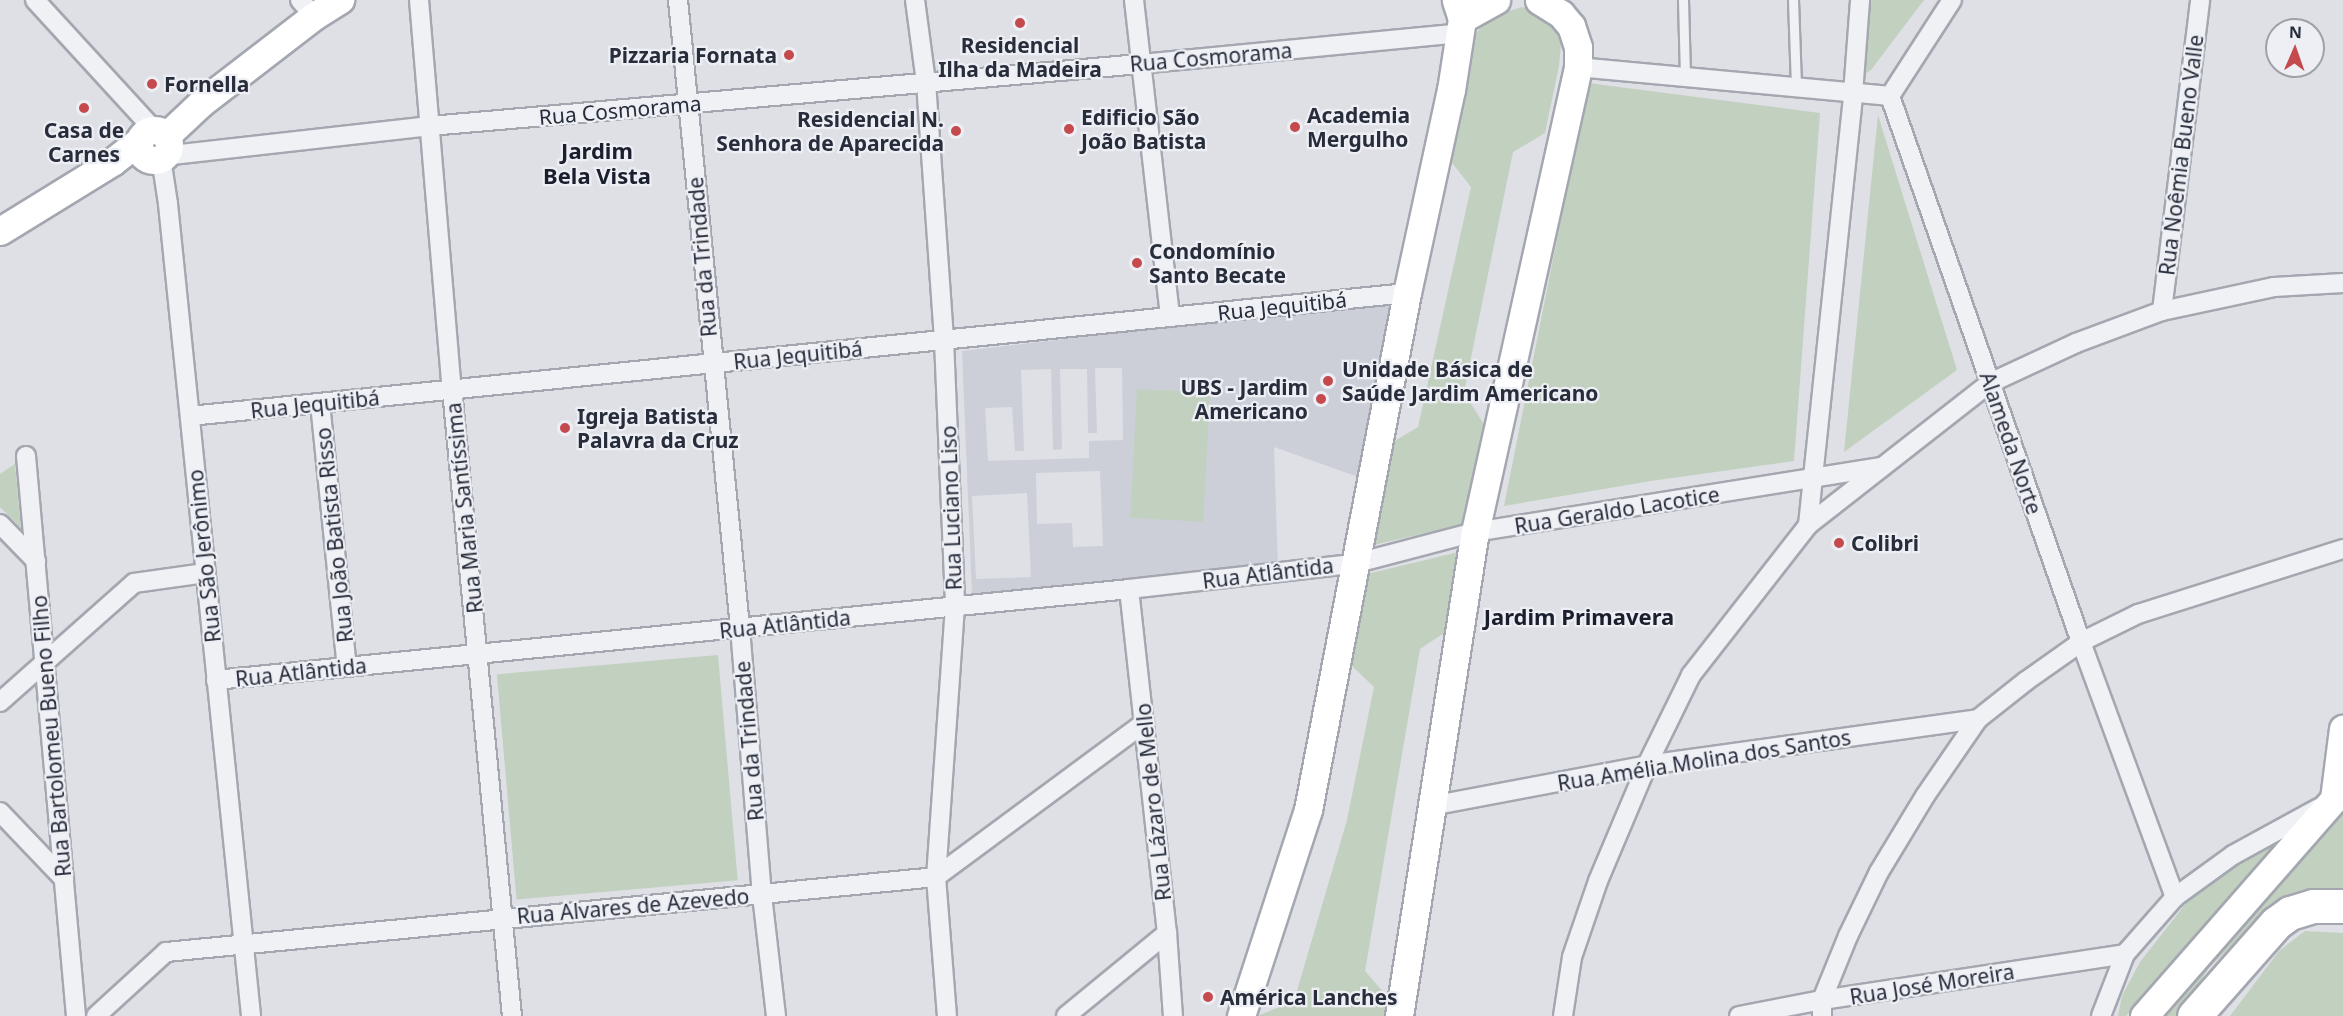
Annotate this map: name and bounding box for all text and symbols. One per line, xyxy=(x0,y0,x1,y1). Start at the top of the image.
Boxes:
marker: Residencial Ilha da Madeira xyxy=(1013,16,1027,30)
north arrow xyxy=(2265,18,2325,78)
text: N xyxy=(2289,21,2302,43)
place label: Residencial Ilha da Madeira xyxy=(938,32,1102,82)
street label: Rua Noêmia Bueno Valle xyxy=(2154,33,2208,277)
street label: Rua Cosmorama xyxy=(1129,37,1293,77)
place label: Pizzaria Fornata xyxy=(609,42,777,68)
marker: Pizzaria Fornata xyxy=(782,48,796,62)
place label: Fornella xyxy=(164,71,249,97)
marker: Fornella xyxy=(145,77,159,91)
street label: Rua Cosmorama xyxy=(538,90,702,130)
marker: Casa de Carnes xyxy=(77,101,91,115)
place label: Academia Mergulho xyxy=(1307,102,1410,152)
place label: Edificio São João Batista xyxy=(1081,104,1206,154)
place label: Residencial N. Senhora de Aparecida xyxy=(716,106,944,156)
place label: Casa de Carnes xyxy=(44,117,124,167)
marker: Academia Mergulho xyxy=(1288,120,1302,134)
marker: Edificio São João Batista xyxy=(1062,122,1076,136)
marker: Residencial N. Senhora de Aparecida xyxy=(949,124,963,138)
district label: Jardim Bela Vista xyxy=(543,137,651,188)
street label: Rua da Trindade xyxy=(682,176,722,338)
place label: Condomínio Santo Becate xyxy=(1149,238,1286,288)
marker: Condomínio Santo Becate xyxy=(1130,256,1144,270)
street label: Rua Jequitibá xyxy=(1216,287,1348,325)
street label: Rua Jequitibá xyxy=(732,336,864,374)
place label: Unidade Básica de Saúde Jardim Americano xyxy=(1342,356,1598,406)
street label: Alameda Norte xyxy=(1975,368,2047,518)
marker: Unidade Básica de Saúde Jardim Americano xyxy=(1319,372,1337,390)
place label: UBS - Jardim Americano xyxy=(1180,374,1308,424)
street label: Rua Jequitibá xyxy=(249,385,381,423)
marker: UBS - Jardim Americano xyxy=(1312,390,1330,408)
street label: Rua Maria Santíssima xyxy=(440,401,488,615)
place label: Igreja Batista Palavra da Cruz xyxy=(577,403,739,453)
marker: Igreja Batista Palavra da Cruz xyxy=(558,421,572,435)
street label: Rua Luciano Liso xyxy=(936,425,966,591)
street label: Rua João Batista Risso xyxy=(310,426,358,644)
street label: Rua São Jerônimo xyxy=(182,468,226,644)
street label: Rua Geraldo Lacotice xyxy=(1513,481,1721,539)
place label: Colibri xyxy=(1851,530,1919,556)
marker: Colibri xyxy=(1832,536,1846,550)
street label: Rua Atlântida xyxy=(1201,552,1335,594)
street label: Rua Bartolomeu Bueno Filho xyxy=(26,594,76,878)
district label: Jardim Primavera xyxy=(1484,604,1674,630)
street label: Rua Atlântida xyxy=(718,605,852,643)
street label: Rua Atlântida xyxy=(234,653,368,691)
street label: Rua da Trindade xyxy=(729,660,769,822)
street label: Rua Lázaro de Mello xyxy=(1130,702,1176,902)
street label: Rua Amélia Molina dos Santos xyxy=(1555,724,1853,796)
street label: Rua Alvares de Azevedo xyxy=(516,883,750,929)
street label: Rua José Moreira xyxy=(1848,959,2016,1009)
place label: América Lanches xyxy=(1220,984,1398,1010)
marker: América Lanches xyxy=(1201,990,1215,1004)

